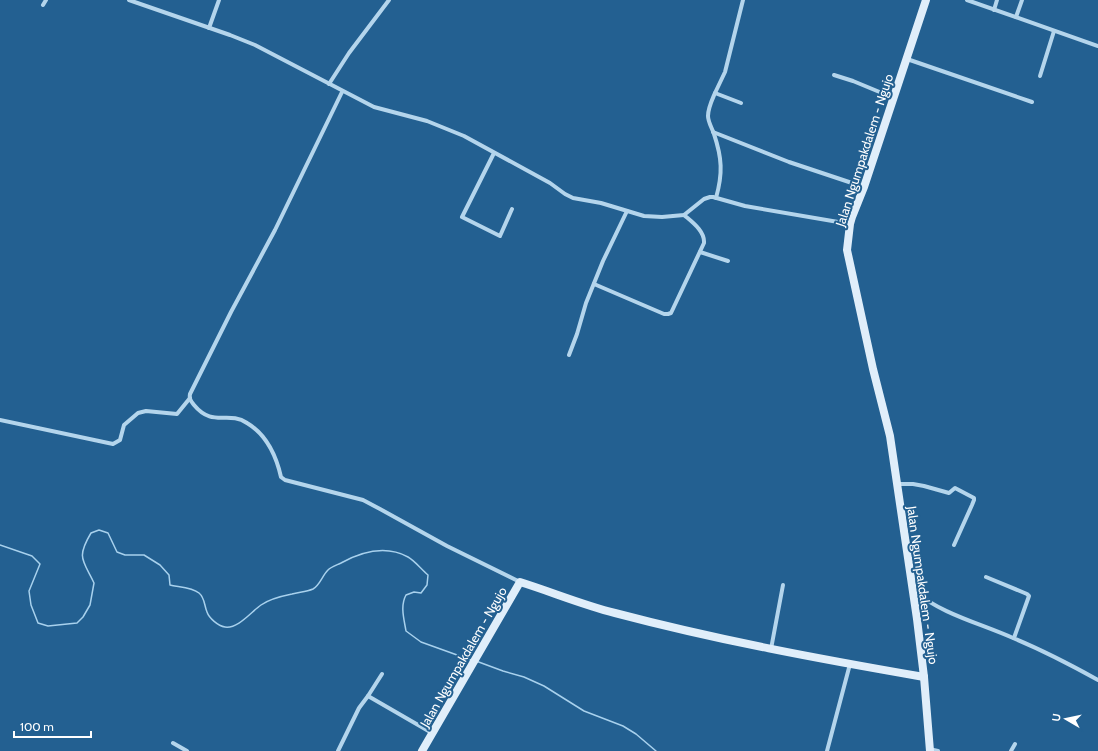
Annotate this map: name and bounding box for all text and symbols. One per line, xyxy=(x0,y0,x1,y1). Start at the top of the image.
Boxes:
street label: Jalan Ngumpakdalem - Ngujo xyxy=(831,72,897,230)
street label: Jalan Ngumpakdalem - Ngujo xyxy=(903,504,942,665)
street label: Jalan Ngumpakdalem - Ngujo xyxy=(416,584,511,731)
north arrow xyxy=(1046,699,1086,739)
text: U xyxy=(1049,712,1064,722)
scale bar xyxy=(14,713,91,739)
text: 100 m xyxy=(20,719,54,734)

